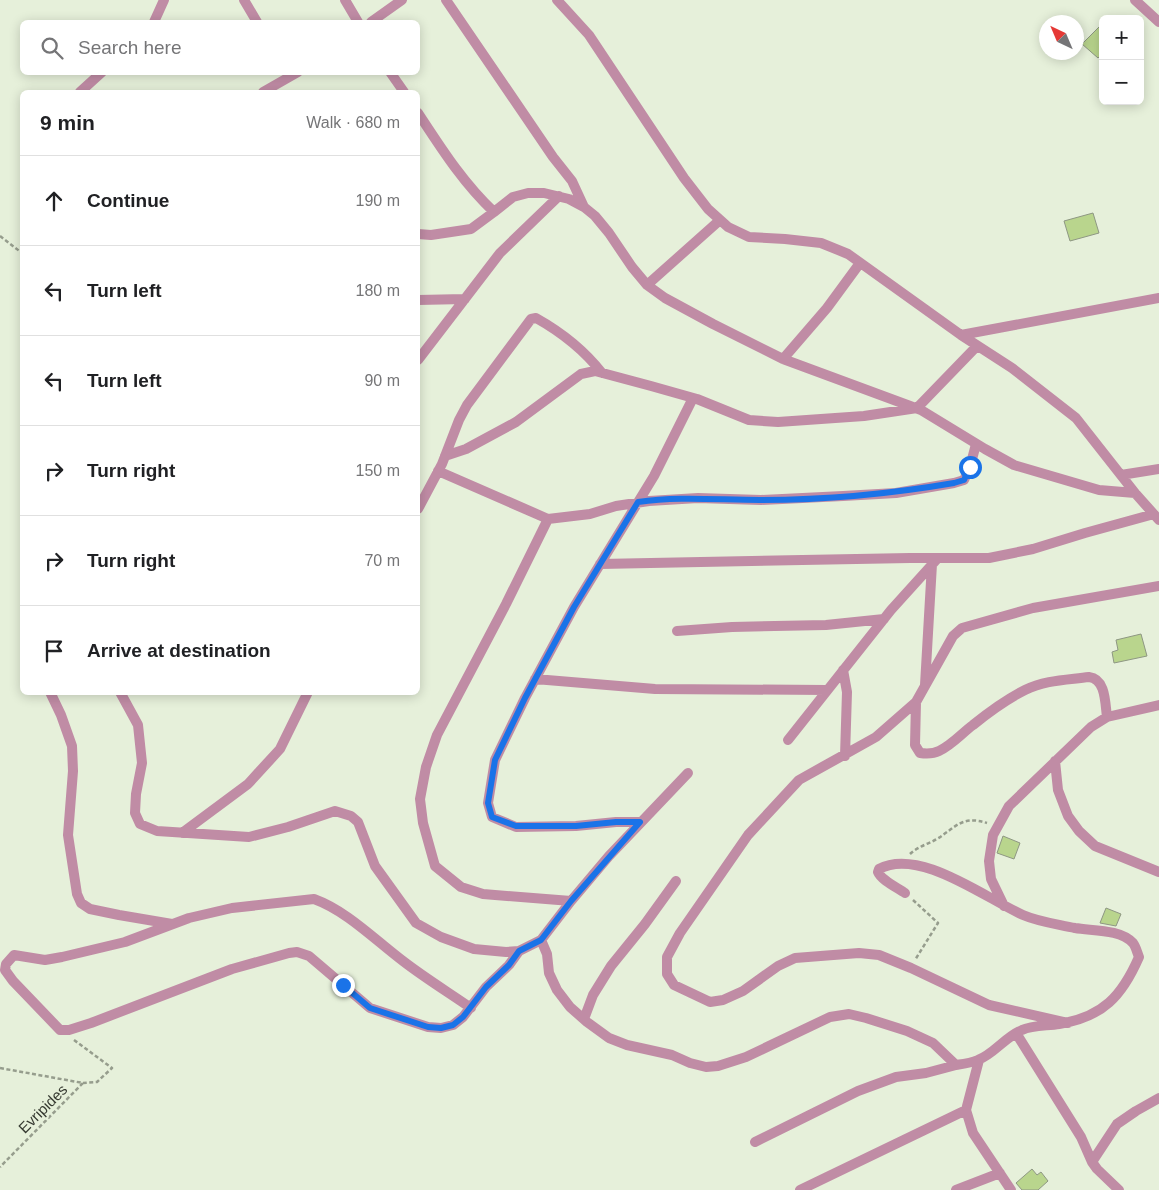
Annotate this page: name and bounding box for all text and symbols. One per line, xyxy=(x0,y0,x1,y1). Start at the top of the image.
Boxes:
north arrow xyxy=(1039,15,1084,60)
map controls xyxy=(1099,15,1144,105)
button: + xyxy=(1099,15,1144,60)
search box xyxy=(20,20,420,75)
icon: search xyxy=(38,34,66,62)
text: Search here xyxy=(78,37,182,58)
button: − xyxy=(1099,60,1144,105)
text: 9 min xyxy=(40,111,95,134)
text: Walk · 680 m xyxy=(306,114,400,131)
icon: ahead xyxy=(40,187,68,215)
text: Continue xyxy=(87,190,169,211)
text: 190 m xyxy=(356,192,400,209)
icon: left xyxy=(40,277,68,305)
text: Turn left xyxy=(87,280,162,301)
text: 180 m xyxy=(356,282,400,299)
icon: left xyxy=(40,367,68,395)
text: Turn left xyxy=(87,370,162,391)
text: 90 m xyxy=(364,372,400,389)
route start xyxy=(959,456,982,479)
icon: right xyxy=(40,457,68,485)
text: Turn right xyxy=(87,460,175,481)
text: 150 m xyxy=(356,462,400,479)
icon: right xyxy=(40,547,68,575)
text: Turn right xyxy=(87,550,175,571)
text: 70 m xyxy=(364,552,400,569)
icon: arrive xyxy=(40,637,68,665)
text: Arrive at destination xyxy=(87,640,271,661)
route end xyxy=(332,974,355,997)
street label: Evripides xyxy=(15,1081,70,1136)

